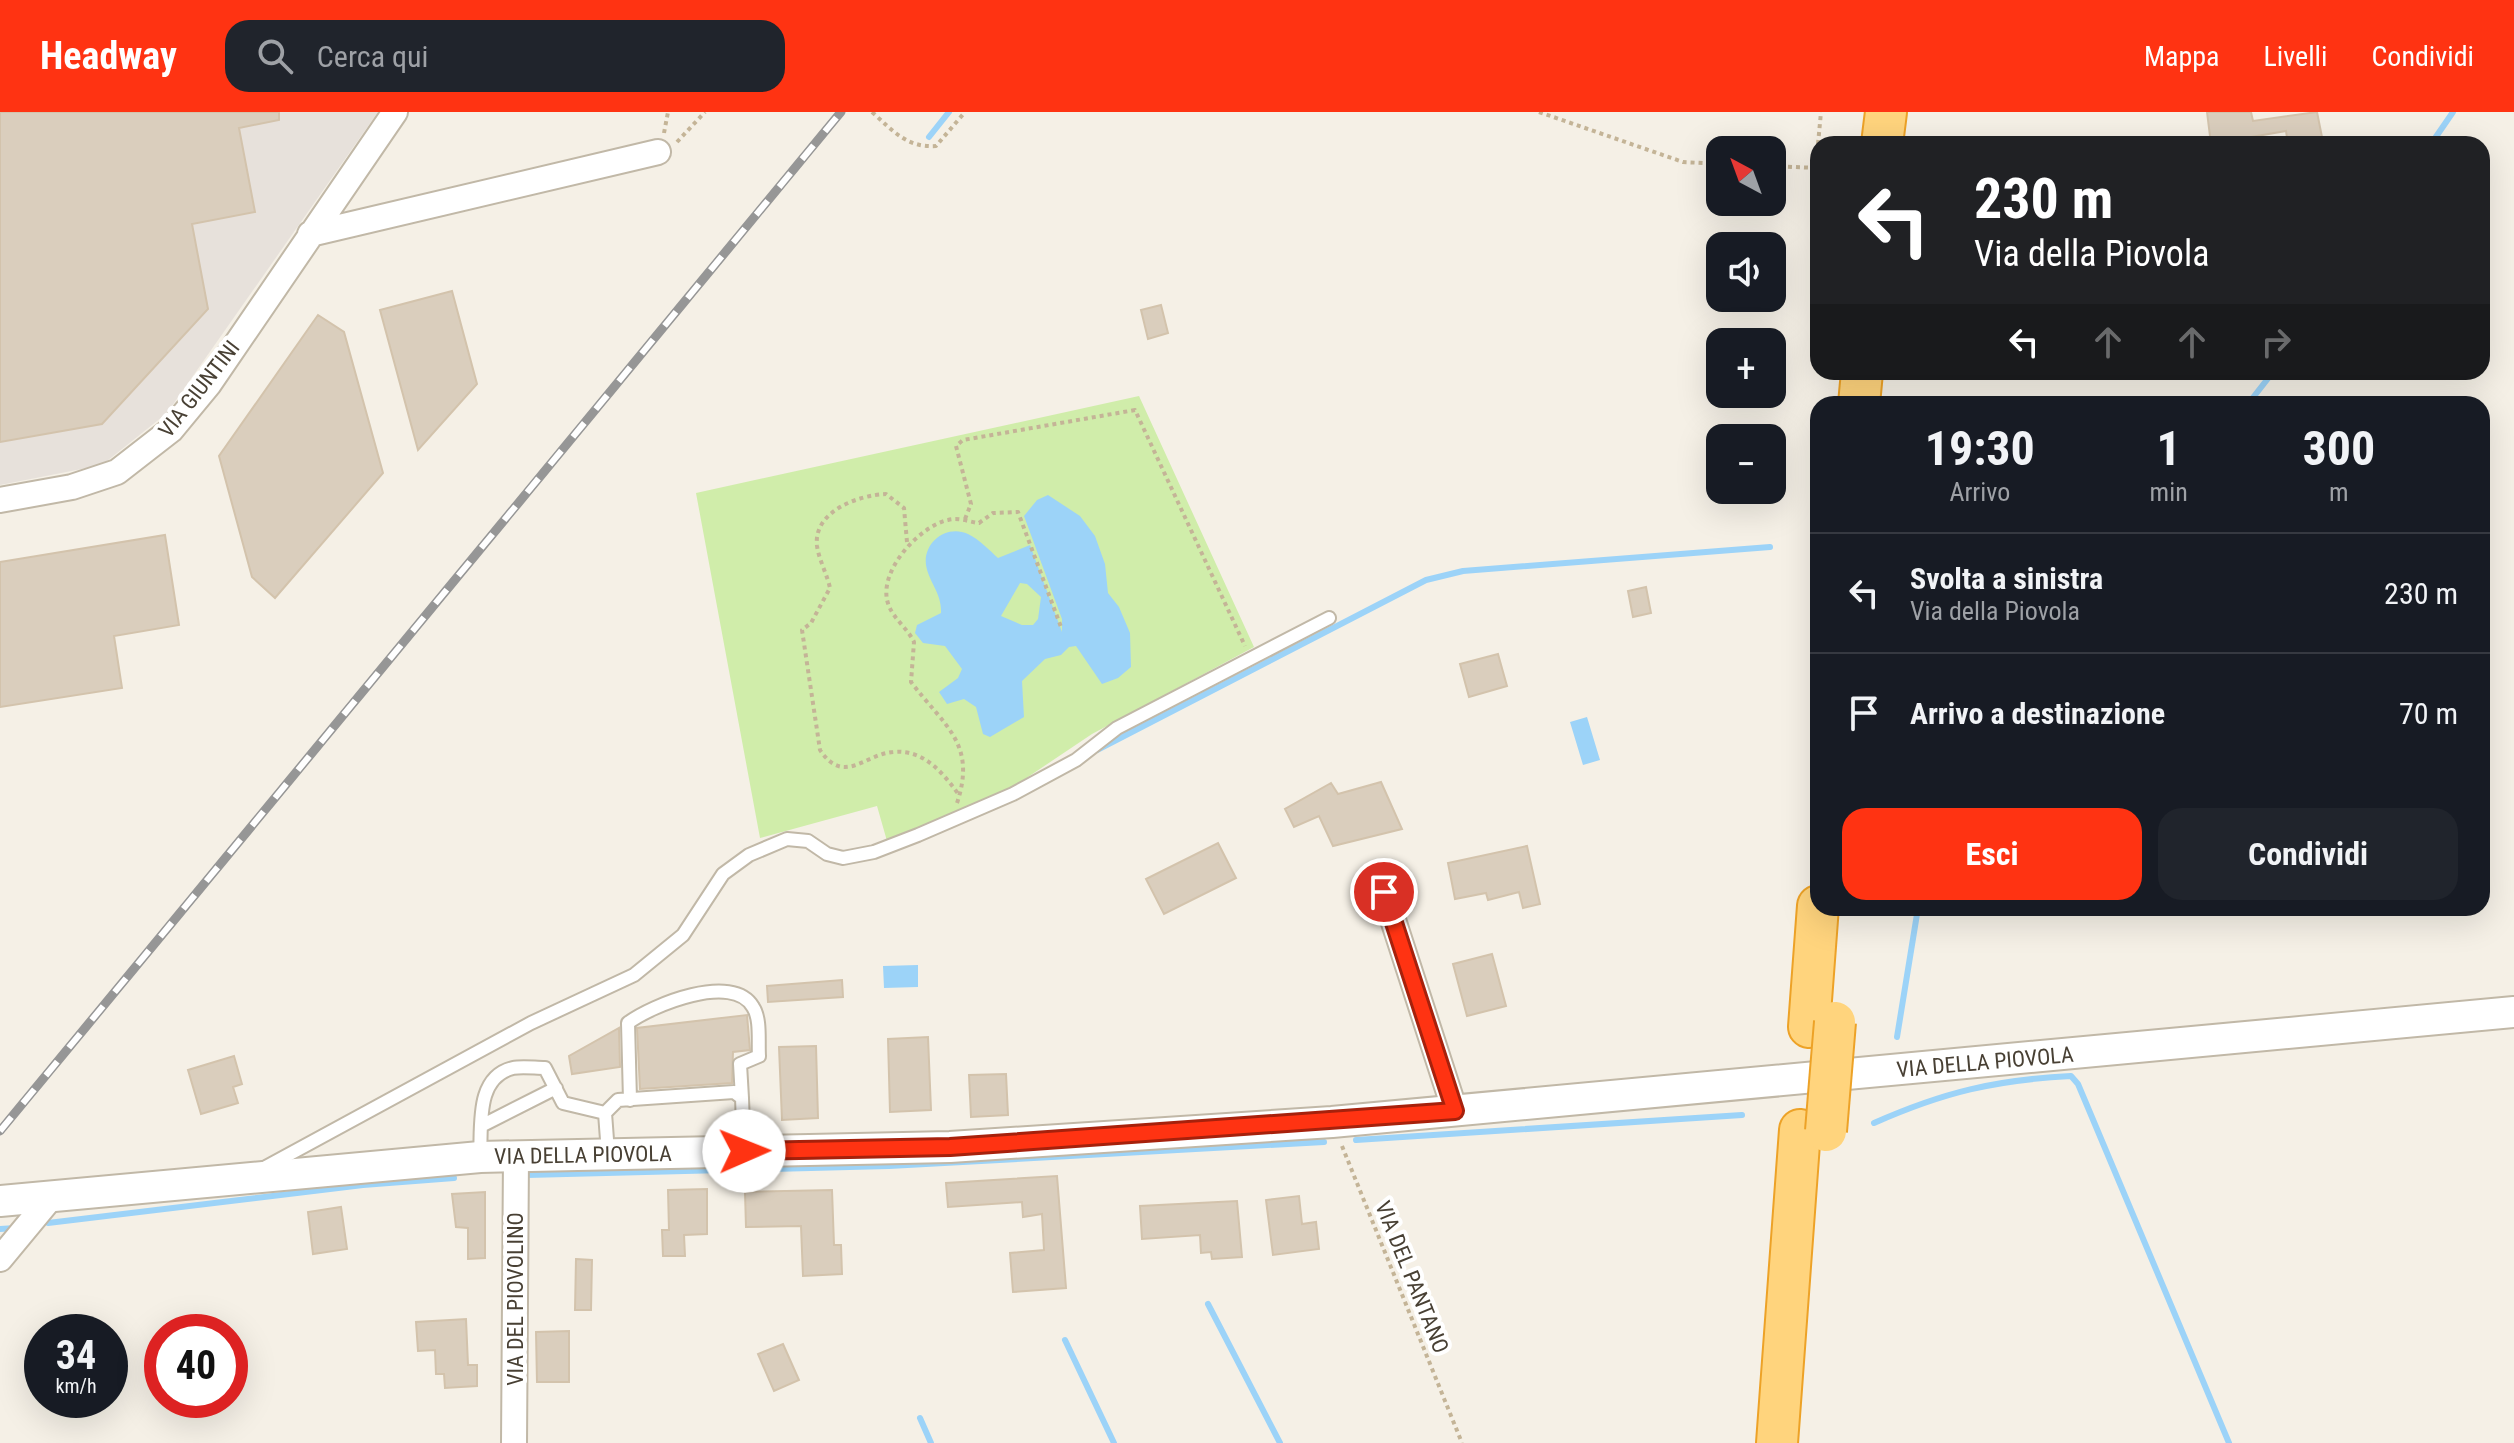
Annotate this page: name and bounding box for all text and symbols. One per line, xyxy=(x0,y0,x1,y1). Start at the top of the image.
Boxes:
search box xyxy=(225,20,785,92)
text: Headway xyxy=(40,34,177,78)
icon: search xyxy=(253,34,297,78)
text: Cerca qui xyxy=(317,39,428,74)
text: Mappa xyxy=(2144,40,2220,73)
text: Livelli xyxy=(2264,40,2327,73)
text: Condividi xyxy=(2371,40,2474,73)
north arrow xyxy=(1706,136,1786,216)
map controls xyxy=(1706,136,1786,504)
text: 230 m xyxy=(1974,166,2113,232)
icon: left xyxy=(1842,168,1946,272)
button: sound xyxy=(1706,232,1786,312)
text: Via della Piovola xyxy=(1974,233,2209,275)
icon: left xyxy=(2002,320,2046,364)
icon: ahead xyxy=(2086,320,2130,364)
icon: ahead xyxy=(2170,320,2214,364)
icon: right xyxy=(2254,320,2298,364)
button: + xyxy=(1706,328,1786,408)
street label: VIA GIUNTINI xyxy=(153,336,245,442)
text: 19:30 xyxy=(1925,420,2035,477)
text: 1 xyxy=(2157,420,2181,477)
text: 300 xyxy=(2302,420,2375,477)
button: − xyxy=(1706,424,1786,504)
text: Arrivo xyxy=(1949,477,2010,507)
text: min xyxy=(2150,477,2188,507)
text: m xyxy=(2329,477,2349,507)
text: Svolta a sinistra xyxy=(1910,561,2103,596)
icon: left xyxy=(1842,571,1886,615)
text: 230 m xyxy=(2384,576,2458,611)
text: Via della Piovola xyxy=(1910,596,2080,626)
icon: arrive xyxy=(1842,691,1886,735)
text: Arrivo a destinazione xyxy=(1910,696,2165,731)
text: 70 m xyxy=(2399,696,2458,731)
button: Esci xyxy=(1842,808,2142,900)
button: Condividi xyxy=(2158,808,2458,900)
pin xyxy=(1350,858,1418,926)
icon: arrive xyxy=(1362,870,1406,914)
street label: VIA DELLA PIOVOLA xyxy=(1895,1042,2075,1082)
position arrow xyxy=(702,1109,786,1193)
street label: VIA DELLA PIOVOLA xyxy=(494,1141,672,1169)
street label: VIA DEL PANTANO xyxy=(1370,1197,1454,1357)
street label: VIA DEL PIOVOLINO xyxy=(503,1212,528,1386)
speed limit sign: 40 xyxy=(144,1314,248,1418)
text: 34 xyxy=(56,1332,96,1379)
text: km/h xyxy=(55,1374,97,1398)

